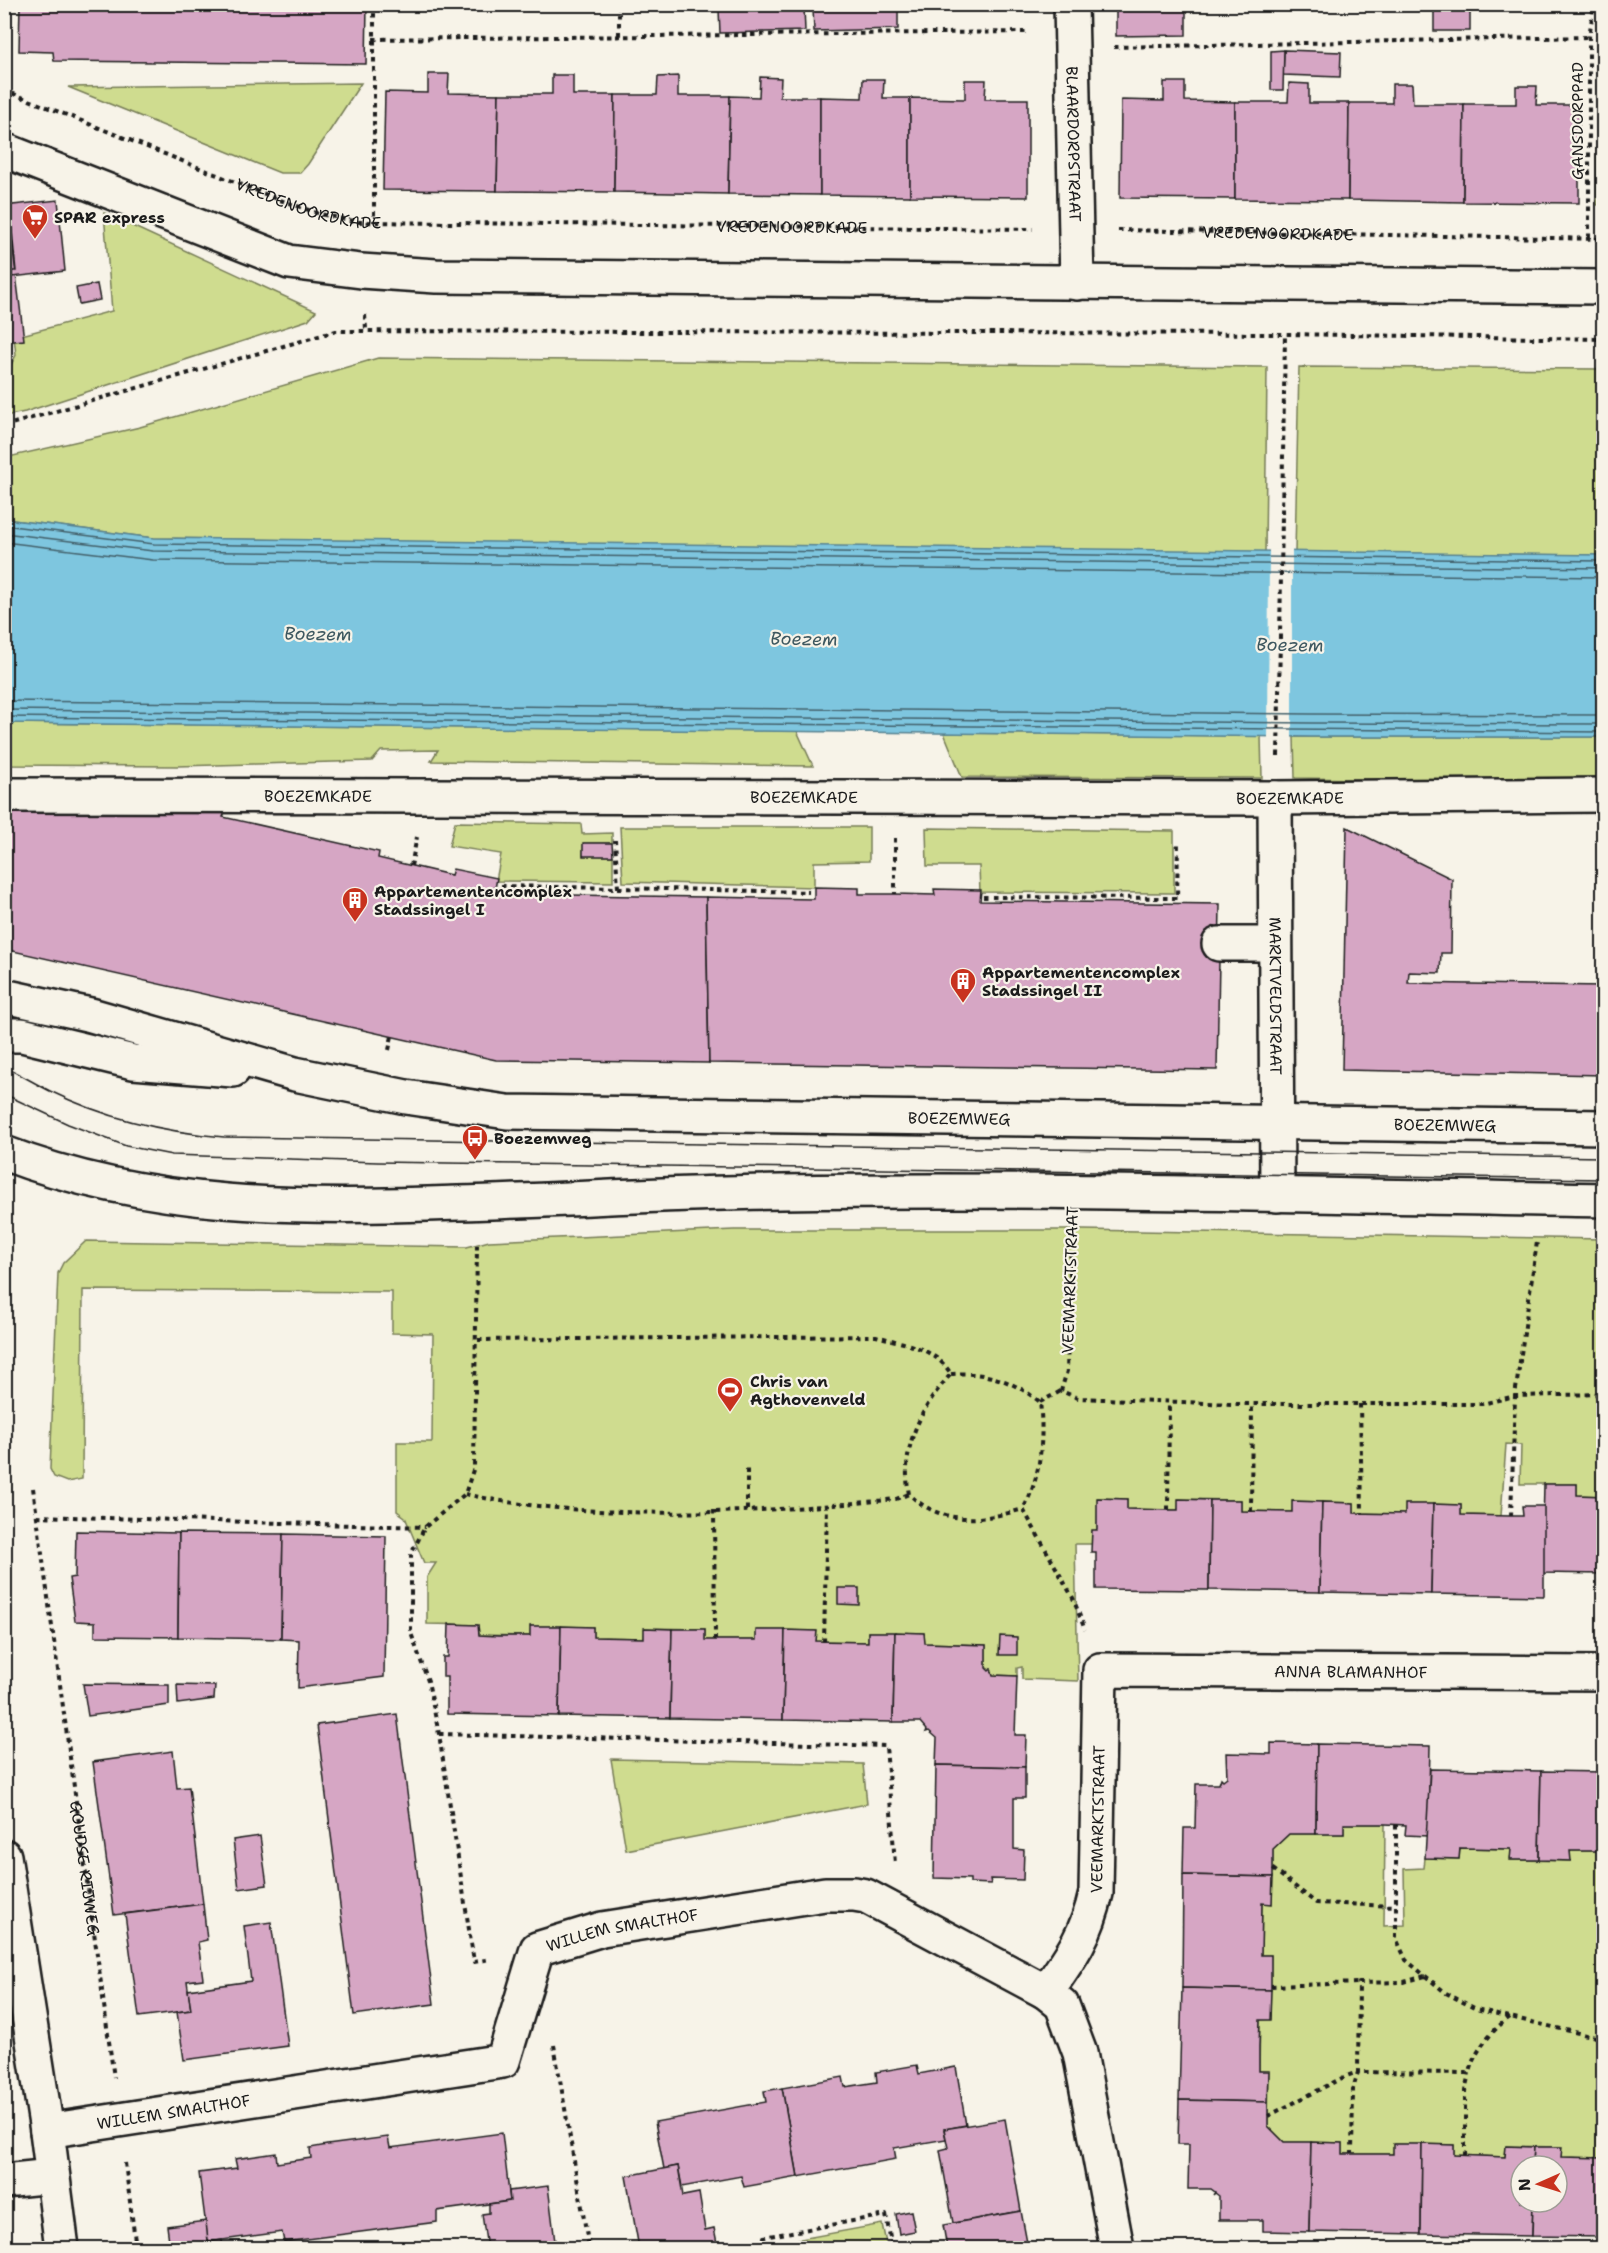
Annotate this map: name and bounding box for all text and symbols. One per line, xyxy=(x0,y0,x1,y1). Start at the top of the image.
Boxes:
street label: GANSDORPPAD xyxy=(1567,62,1588,180)
street label: BLAARDORPSTRAAT xyxy=(1062,66,1086,222)
street label: VREDENOORDKADE xyxy=(233,173,382,233)
supermarket icon: SPAR express xyxy=(20,202,50,240)
place label: SPAR express xyxy=(54,207,165,228)
street label: VREDENOORDKADE xyxy=(716,215,867,238)
street label: VREDENOORDKADE xyxy=(1202,221,1354,245)
water label: Boezem xyxy=(284,621,352,647)
water label: Boezem xyxy=(770,626,838,652)
water label: Boezem xyxy=(1256,632,1324,658)
street label: BOEZEMKADE xyxy=(264,785,372,806)
street label: BOEZEMKADE xyxy=(750,786,858,808)
street label: BOEZEMKADE xyxy=(1236,787,1344,809)
place label: Appartementencomplex Stadssingel I xyxy=(374,881,572,920)
building icon: Appartementencomplex Stadssingel I xyxy=(340,885,370,923)
street label: MARKTVELDSTRAAT xyxy=(1265,917,1287,1075)
place label: Appartementencomplex Stadssingel II xyxy=(982,962,1180,1001)
building icon: Appartementencomplex Stadssingel II xyxy=(948,966,978,1004)
street label: BOEZEMWEG xyxy=(908,1107,1010,1129)
street label: BOEZEMWEG xyxy=(1394,1114,1496,1136)
bus stop icon: Boezemweg xyxy=(460,1123,490,1161)
place label: Boezemweg xyxy=(494,1128,592,1149)
street label: VEEMARKTSTRAAT xyxy=(1057,1206,1083,1354)
place label: Chris van Agthovenveld xyxy=(750,1371,866,1410)
sports icon: Chris van Agthovenveld xyxy=(715,1375,745,1413)
street label: ANNA BLAMANHOF xyxy=(1274,1661,1428,1682)
street label: VEEMARKTSTRAAT xyxy=(1085,1745,1109,1893)
street label: GOUDSE RIJWEG xyxy=(66,1799,105,1937)
street label: WILLEM SMALTHOF xyxy=(543,1904,700,1956)
street label: WILLEM SMALTHOF xyxy=(95,2089,252,2134)
north arrow xyxy=(1509,2154,1569,2214)
text: N xyxy=(1514,2178,1535,2192)

